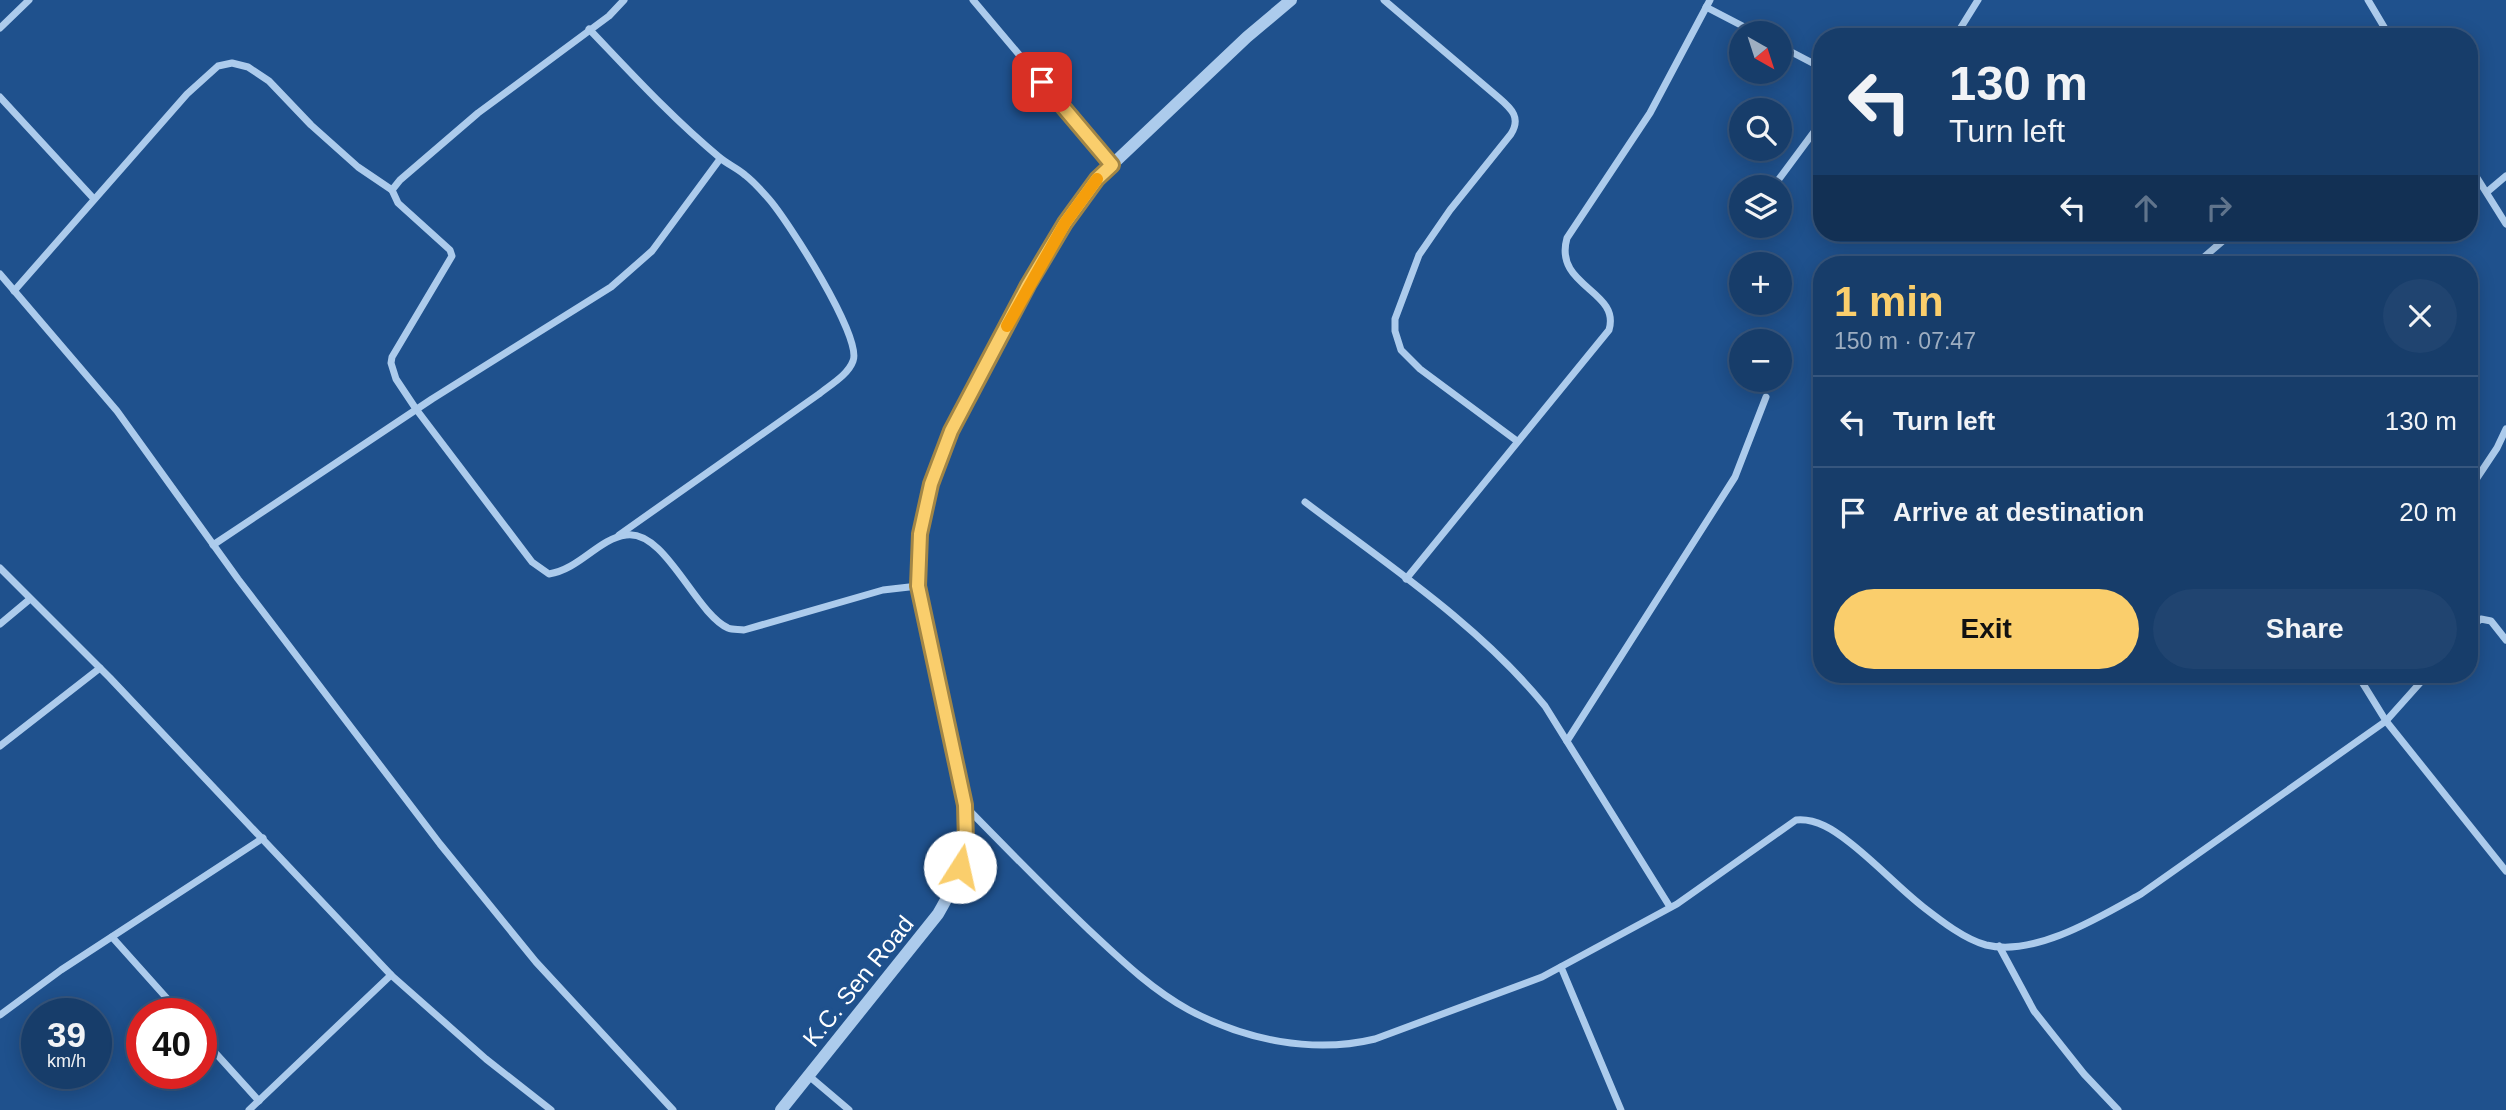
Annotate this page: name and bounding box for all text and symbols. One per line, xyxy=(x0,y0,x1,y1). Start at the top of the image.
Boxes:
north arrow xyxy=(1729,21,1792,84)
map controls xyxy=(1729,21,1792,392)
pin xyxy=(1012,52,1072,112)
icon: left xyxy=(1834,56,1925,147)
text: 130 m xyxy=(1949,56,2088,110)
icon: arrive xyxy=(1023,63,1061,101)
button: search xyxy=(1729,98,1792,161)
text: Turn left xyxy=(1949,113,2065,149)
button: layers xyxy=(1729,175,1792,238)
icon: left xyxy=(2054,189,2092,227)
icon: ahead xyxy=(2127,189,2165,227)
icon: right xyxy=(2200,189,2238,227)
button: + xyxy=(1729,252,1792,315)
text: 1 min xyxy=(1834,278,1944,325)
button: close xyxy=(2383,279,2457,353)
text: 150 m · 07:47 xyxy=(1834,328,1976,354)
button: − xyxy=(1729,329,1792,392)
icon: left xyxy=(1834,403,1872,441)
text: Turn left xyxy=(1893,406,1995,436)
text: 130 m xyxy=(2385,406,2457,436)
icon: arrive xyxy=(1834,494,1872,532)
text: Arrive at destination xyxy=(1893,497,2144,527)
text: 20 m xyxy=(2399,497,2457,527)
button: Exit xyxy=(1834,589,2139,669)
button: Share xyxy=(2153,589,2457,669)
position arrow xyxy=(923,830,997,904)
street label: K.C. Sen Road xyxy=(797,910,919,1052)
speed limit sign: 40 xyxy=(126,998,217,1089)
text: 39 xyxy=(47,1015,86,1054)
text: km/h xyxy=(47,1051,86,1071)

